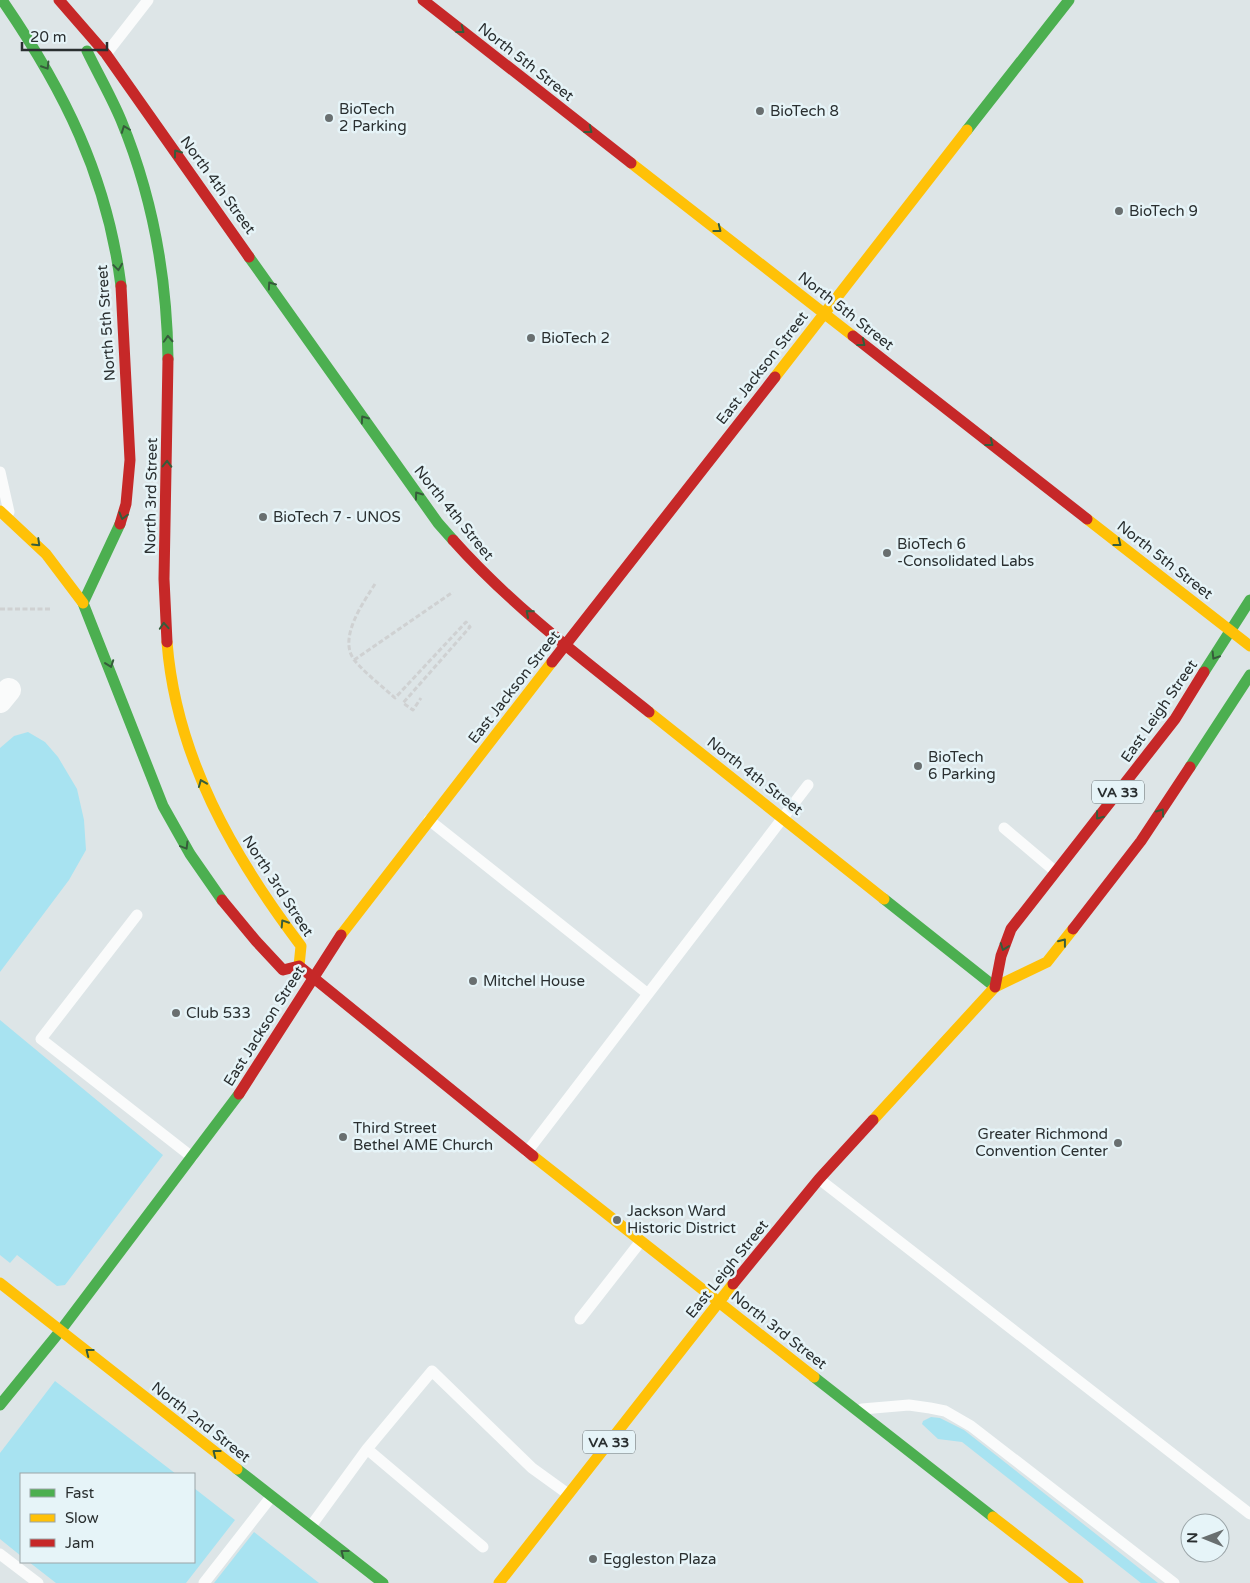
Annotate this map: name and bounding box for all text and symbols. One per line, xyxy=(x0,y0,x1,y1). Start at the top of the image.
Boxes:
street label: North 5th Street xyxy=(475,19,578,105)
scale bar xyxy=(22,20,108,52)
one-way arrow xyxy=(455,24,465,33)
text: 20 m xyxy=(30,28,67,46)
one-way arrow xyxy=(40,60,50,69)
place label: BioTech 2 Parking xyxy=(339,100,407,135)
place label: BioTech 8 xyxy=(770,102,839,120)
marker: BioTech 8 xyxy=(754,105,766,117)
marker: BioTech 2 Parking xyxy=(323,112,335,124)
one-way arrow xyxy=(583,124,592,132)
one-way arrow xyxy=(121,125,131,134)
street label: North 4th Street xyxy=(176,133,260,238)
one-way arrow xyxy=(174,149,183,159)
place label: BioTech 9 xyxy=(1129,202,1198,220)
marker: BioTech 9 xyxy=(1113,205,1125,217)
one-way arrow xyxy=(712,224,721,233)
one-way arrow xyxy=(112,263,123,271)
street label: North 5th Street xyxy=(93,264,119,382)
street label: North 5th Street xyxy=(795,268,898,354)
one-way arrow xyxy=(268,281,277,291)
street label: East Jackson Street xyxy=(712,308,812,428)
place label: BioTech 2 xyxy=(541,329,610,347)
marker: BioTech 2 xyxy=(525,332,537,344)
one-way arrow xyxy=(162,335,173,343)
one-way arrow xyxy=(857,337,866,346)
one-way arrow xyxy=(361,415,370,424)
street label: North 3rd Street xyxy=(141,437,161,554)
one-way arrow xyxy=(984,437,993,445)
one-way arrow xyxy=(162,459,172,467)
street label: North 4th Street xyxy=(410,462,498,564)
one-way arrow xyxy=(416,492,424,501)
place label: BioTech 7 - UNOS xyxy=(273,508,401,526)
one-way arrow xyxy=(118,511,128,519)
marker: BioTech 7 - UNOS xyxy=(257,511,269,523)
street label: North 5th Street xyxy=(1114,517,1217,603)
place label: BioTech 6 -Consolidated Labs xyxy=(897,535,1034,570)
one-way arrow xyxy=(31,537,40,546)
one-way arrow xyxy=(1112,538,1121,546)
marker: BioTech 6 -Consolidated Labs xyxy=(881,547,893,559)
one-way arrow xyxy=(525,610,534,619)
one-way arrow xyxy=(159,622,170,630)
street label: East Jackson Street xyxy=(464,627,564,747)
one-way arrow xyxy=(1212,651,1222,660)
street label: East Leigh Street xyxy=(1117,656,1201,766)
one-way arrow xyxy=(104,659,114,668)
street label: North 4th Street xyxy=(704,733,807,819)
place label: BioTech 6 Parking xyxy=(928,748,996,783)
marker: BioTech 6 Parking xyxy=(912,760,924,772)
one-way arrow xyxy=(197,779,208,788)
road number: VA 33 xyxy=(1092,780,1144,804)
one-way arrow xyxy=(1155,808,1164,818)
one-way arrow xyxy=(1097,810,1105,819)
street label: North 3rd Street xyxy=(239,832,317,940)
one-way arrow xyxy=(178,841,188,850)
one-way arrow xyxy=(281,919,290,929)
one-way arrow xyxy=(1058,939,1066,948)
one-way arrow xyxy=(1000,942,1010,950)
street label: East Jackson Street xyxy=(220,962,308,1089)
place label: Mitchel House xyxy=(483,972,585,990)
marker: Mitchel House xyxy=(467,975,479,987)
place label: Club 533 xyxy=(186,1004,251,1022)
marker: Club 533 xyxy=(170,1007,182,1019)
place label: Third Street Bethel AME Church xyxy=(353,1119,493,1154)
place label: Greater Richmond Convention Center xyxy=(975,1125,1108,1160)
marker: Third Street Bethel AME Church xyxy=(337,1131,349,1143)
marker: Greater Richmond Convention Center xyxy=(1112,1137,1124,1149)
place label: Jackson Ward Historic District xyxy=(627,1202,736,1237)
marker: Jackson Ward Historic District xyxy=(611,1214,623,1226)
street label: East Leigh Street xyxy=(682,1216,772,1322)
street label: North 3rd Street xyxy=(727,1287,831,1373)
one-way arrow xyxy=(85,1349,95,1358)
street label: North 2nd Street xyxy=(148,1378,254,1466)
road number: VA 33 xyxy=(583,1430,635,1454)
one-way arrow xyxy=(213,1451,222,1459)
legend xyxy=(20,1473,195,1563)
text: Fast xyxy=(65,1484,95,1502)
text: Slow xyxy=(65,1509,99,1527)
north arrow xyxy=(1180,1513,1230,1563)
text: N xyxy=(1184,1532,1201,1544)
text: Jam xyxy=(65,1534,94,1552)
one-way arrow xyxy=(341,1550,350,1558)
place label: Eggleston Plaza xyxy=(603,1550,717,1568)
marker: Eggleston Plaza xyxy=(587,1553,599,1565)

